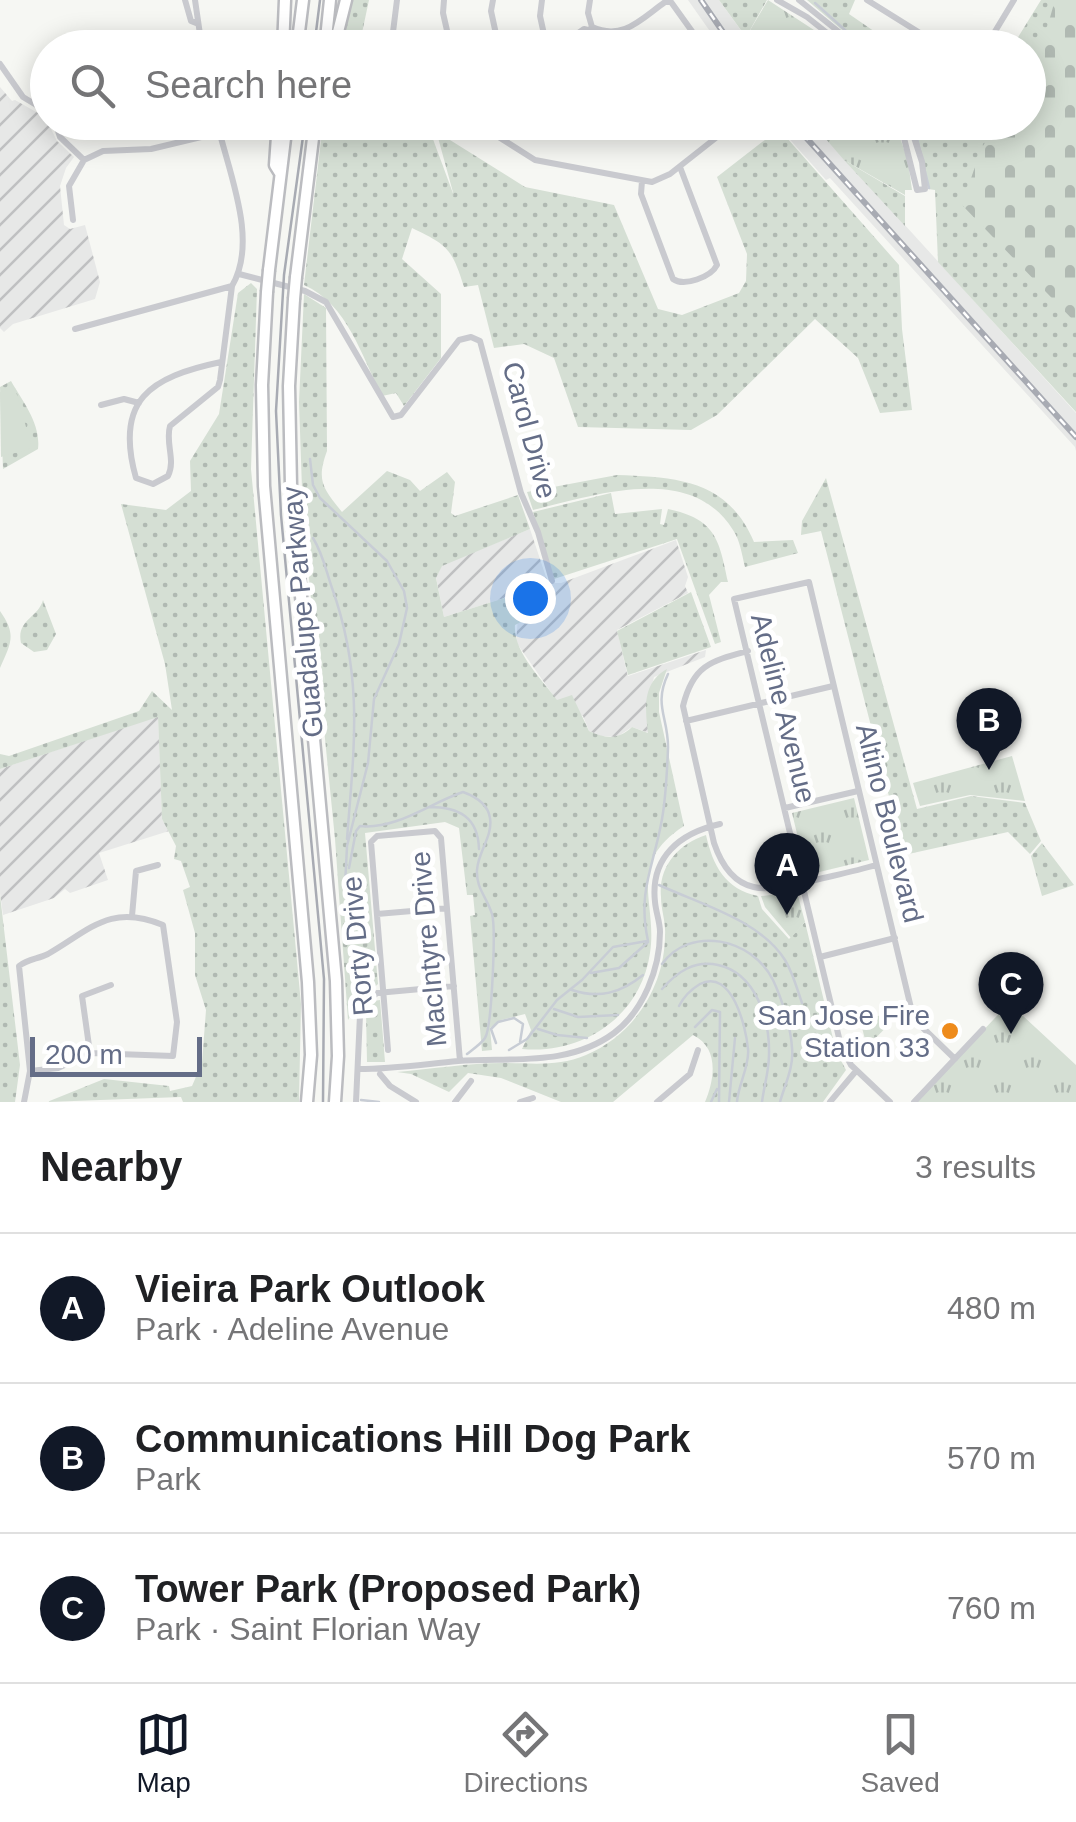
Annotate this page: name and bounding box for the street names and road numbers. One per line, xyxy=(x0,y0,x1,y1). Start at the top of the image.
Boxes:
street label: Carol Drive xyxy=(496,358,563,502)
street label: Guadalupe Parkway xyxy=(276,485,329,739)
street label: Adeline Avenue xyxy=(745,610,822,806)
street label: Altino Boulevard xyxy=(850,720,929,926)
street label: MacIntyre Drive xyxy=(405,850,452,1048)
street label: Rorty Drive xyxy=(336,875,379,1017)

